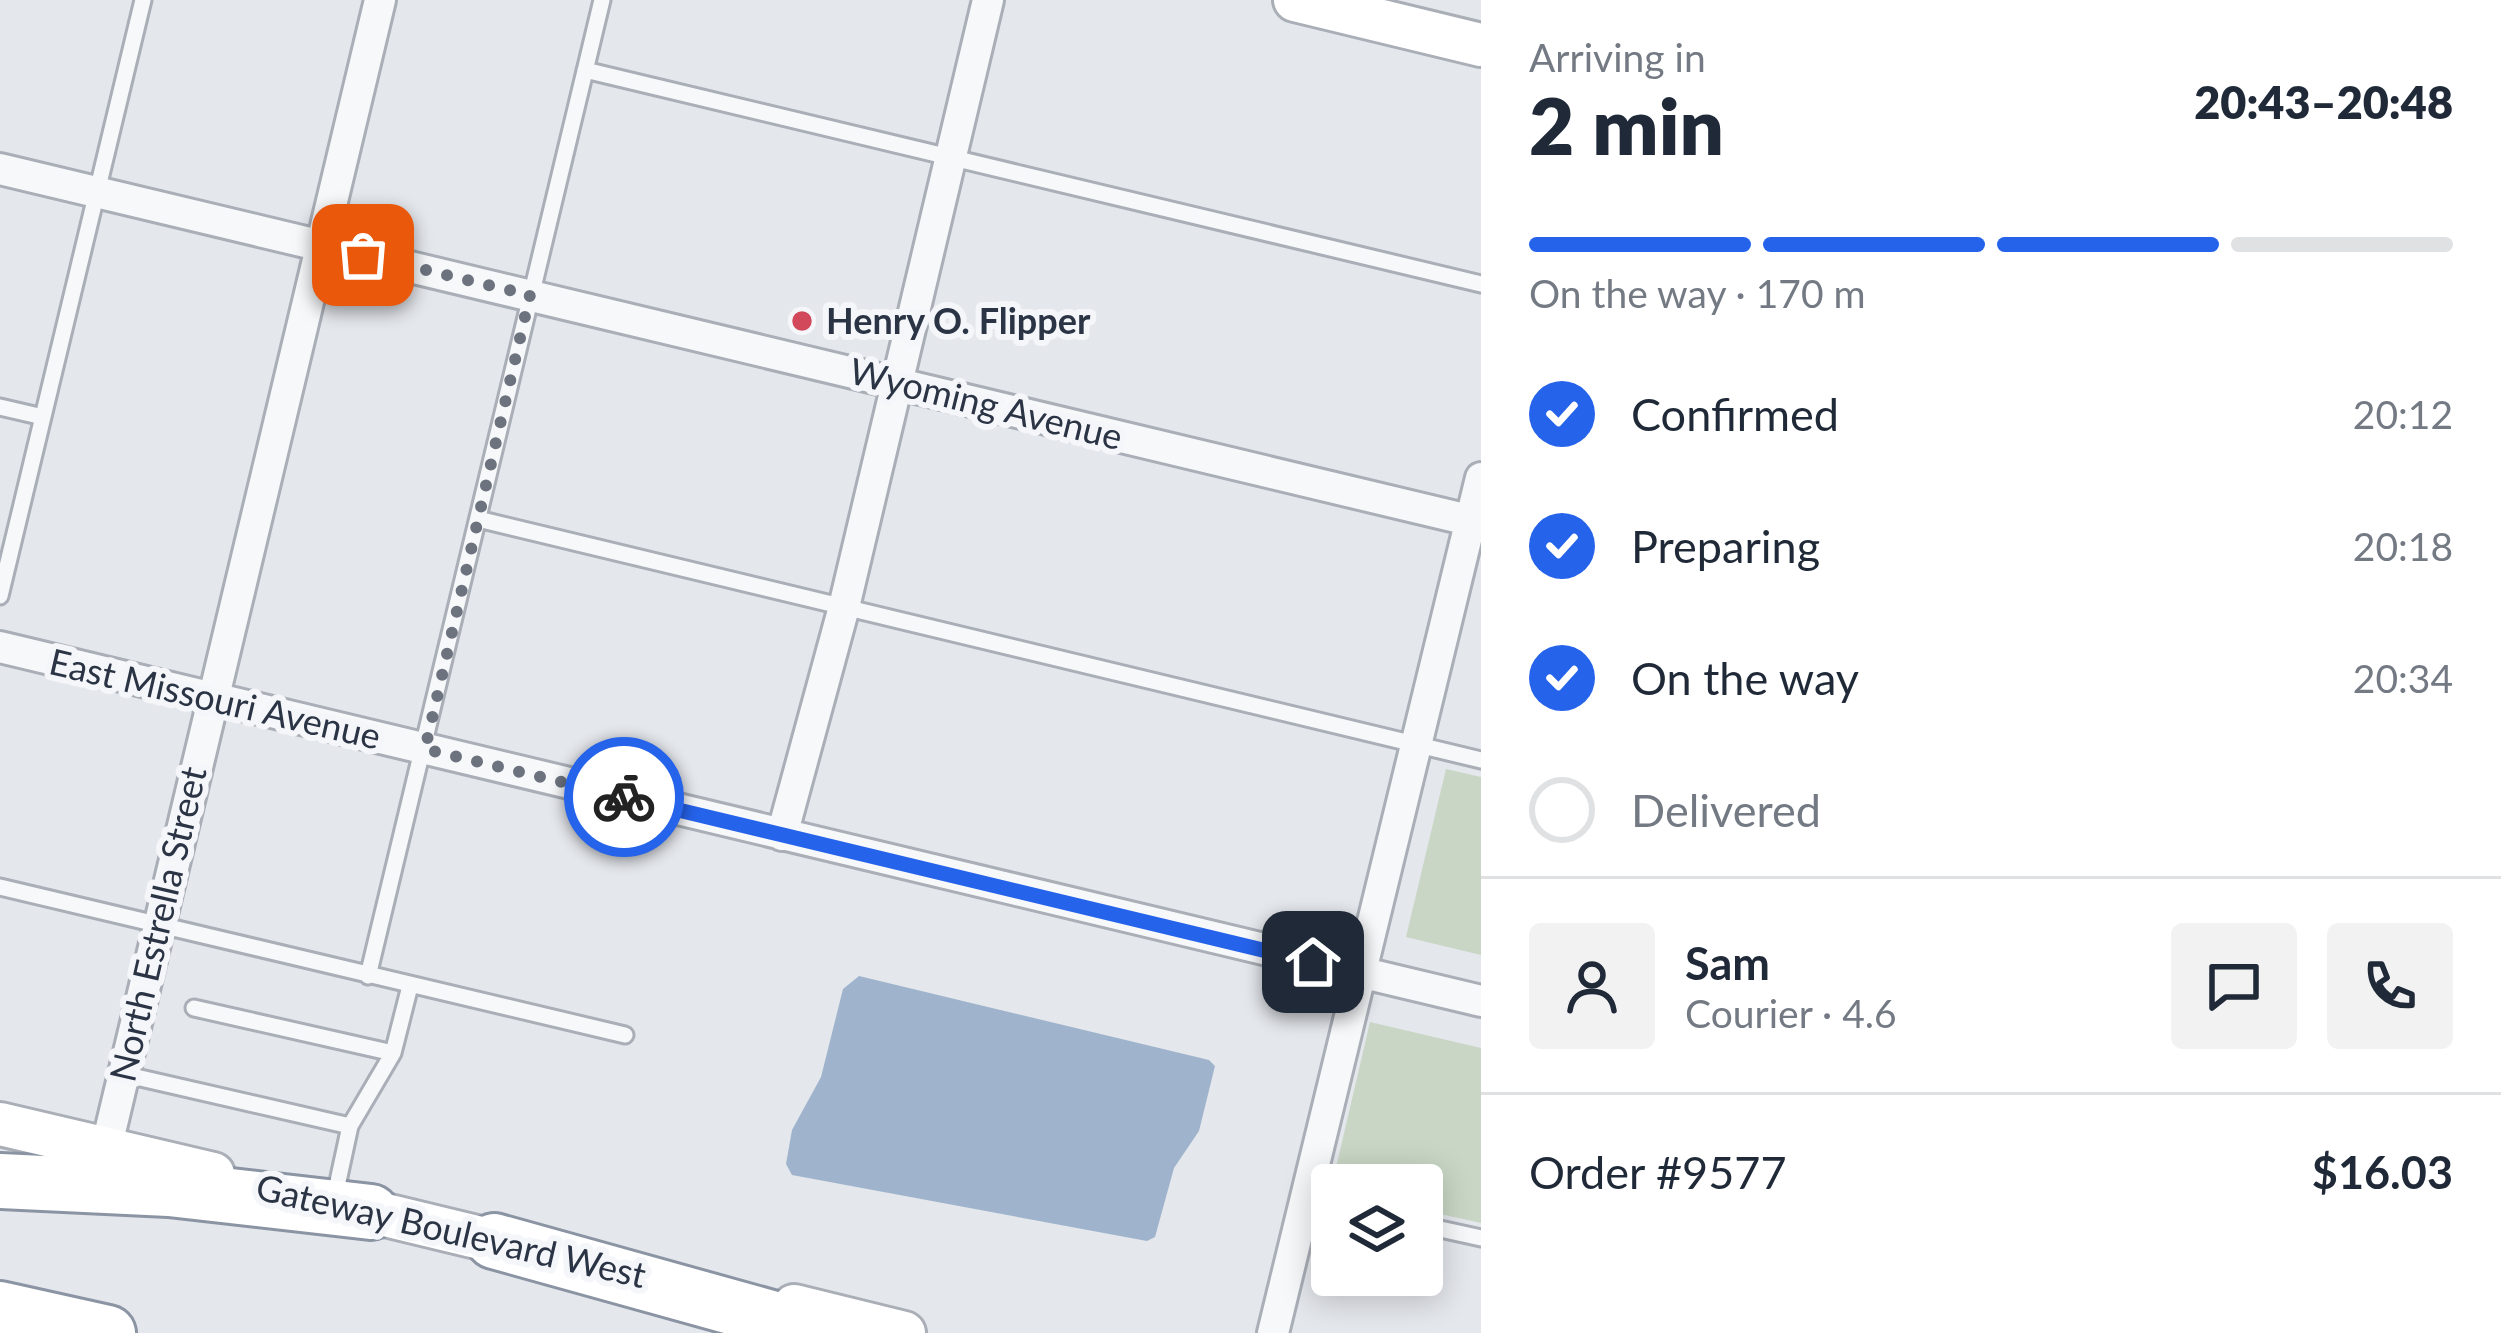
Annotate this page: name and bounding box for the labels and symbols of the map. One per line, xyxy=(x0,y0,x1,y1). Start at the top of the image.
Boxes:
pin xyxy=(312,204,414,306)
place label: Henry O. Flipper xyxy=(826,298,1091,342)
marker: Henry O. Flipper xyxy=(789,308,815,334)
street label: Wyoming Avenue xyxy=(845,348,1127,458)
street label: East Missouri Avenue xyxy=(45,639,385,758)
courier xyxy=(564,737,684,857)
street label: North Estrella Street xyxy=(99,762,215,1086)
pin xyxy=(1262,911,1364,1013)
street label: Gateway Boulevard West xyxy=(252,1164,650,1296)

